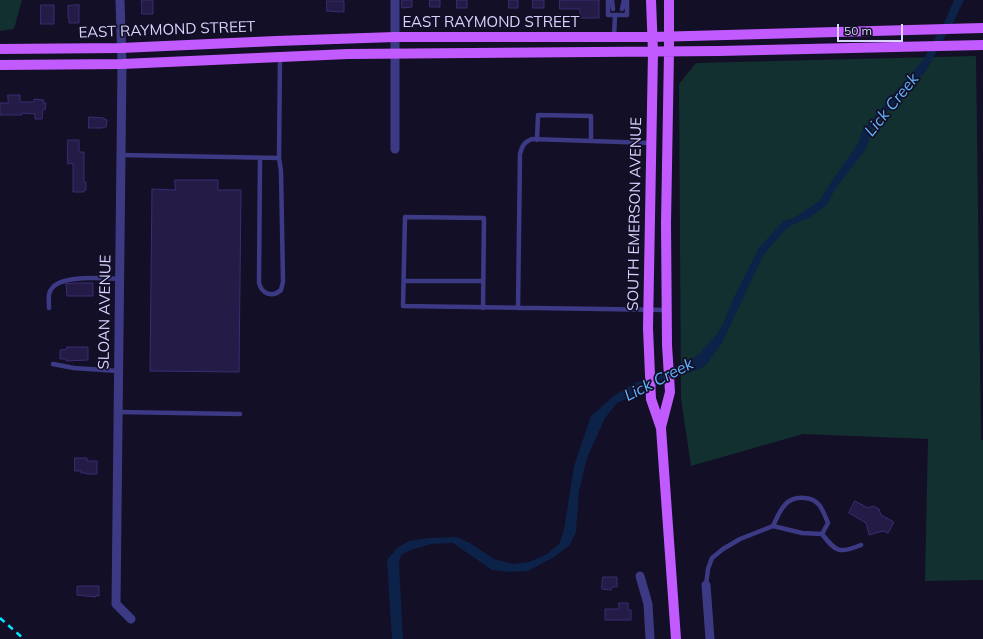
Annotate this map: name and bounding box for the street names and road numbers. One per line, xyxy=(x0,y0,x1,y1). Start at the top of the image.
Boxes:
street label: EAST RAYMOND STREET xyxy=(402,13,580,31)
street label: EAST RAYMOND STREET xyxy=(78,18,256,42)
street label: SOUTH EMERSON AVENUE xyxy=(624,117,646,311)
street label: SLOAN AVENUE xyxy=(95,254,115,370)

